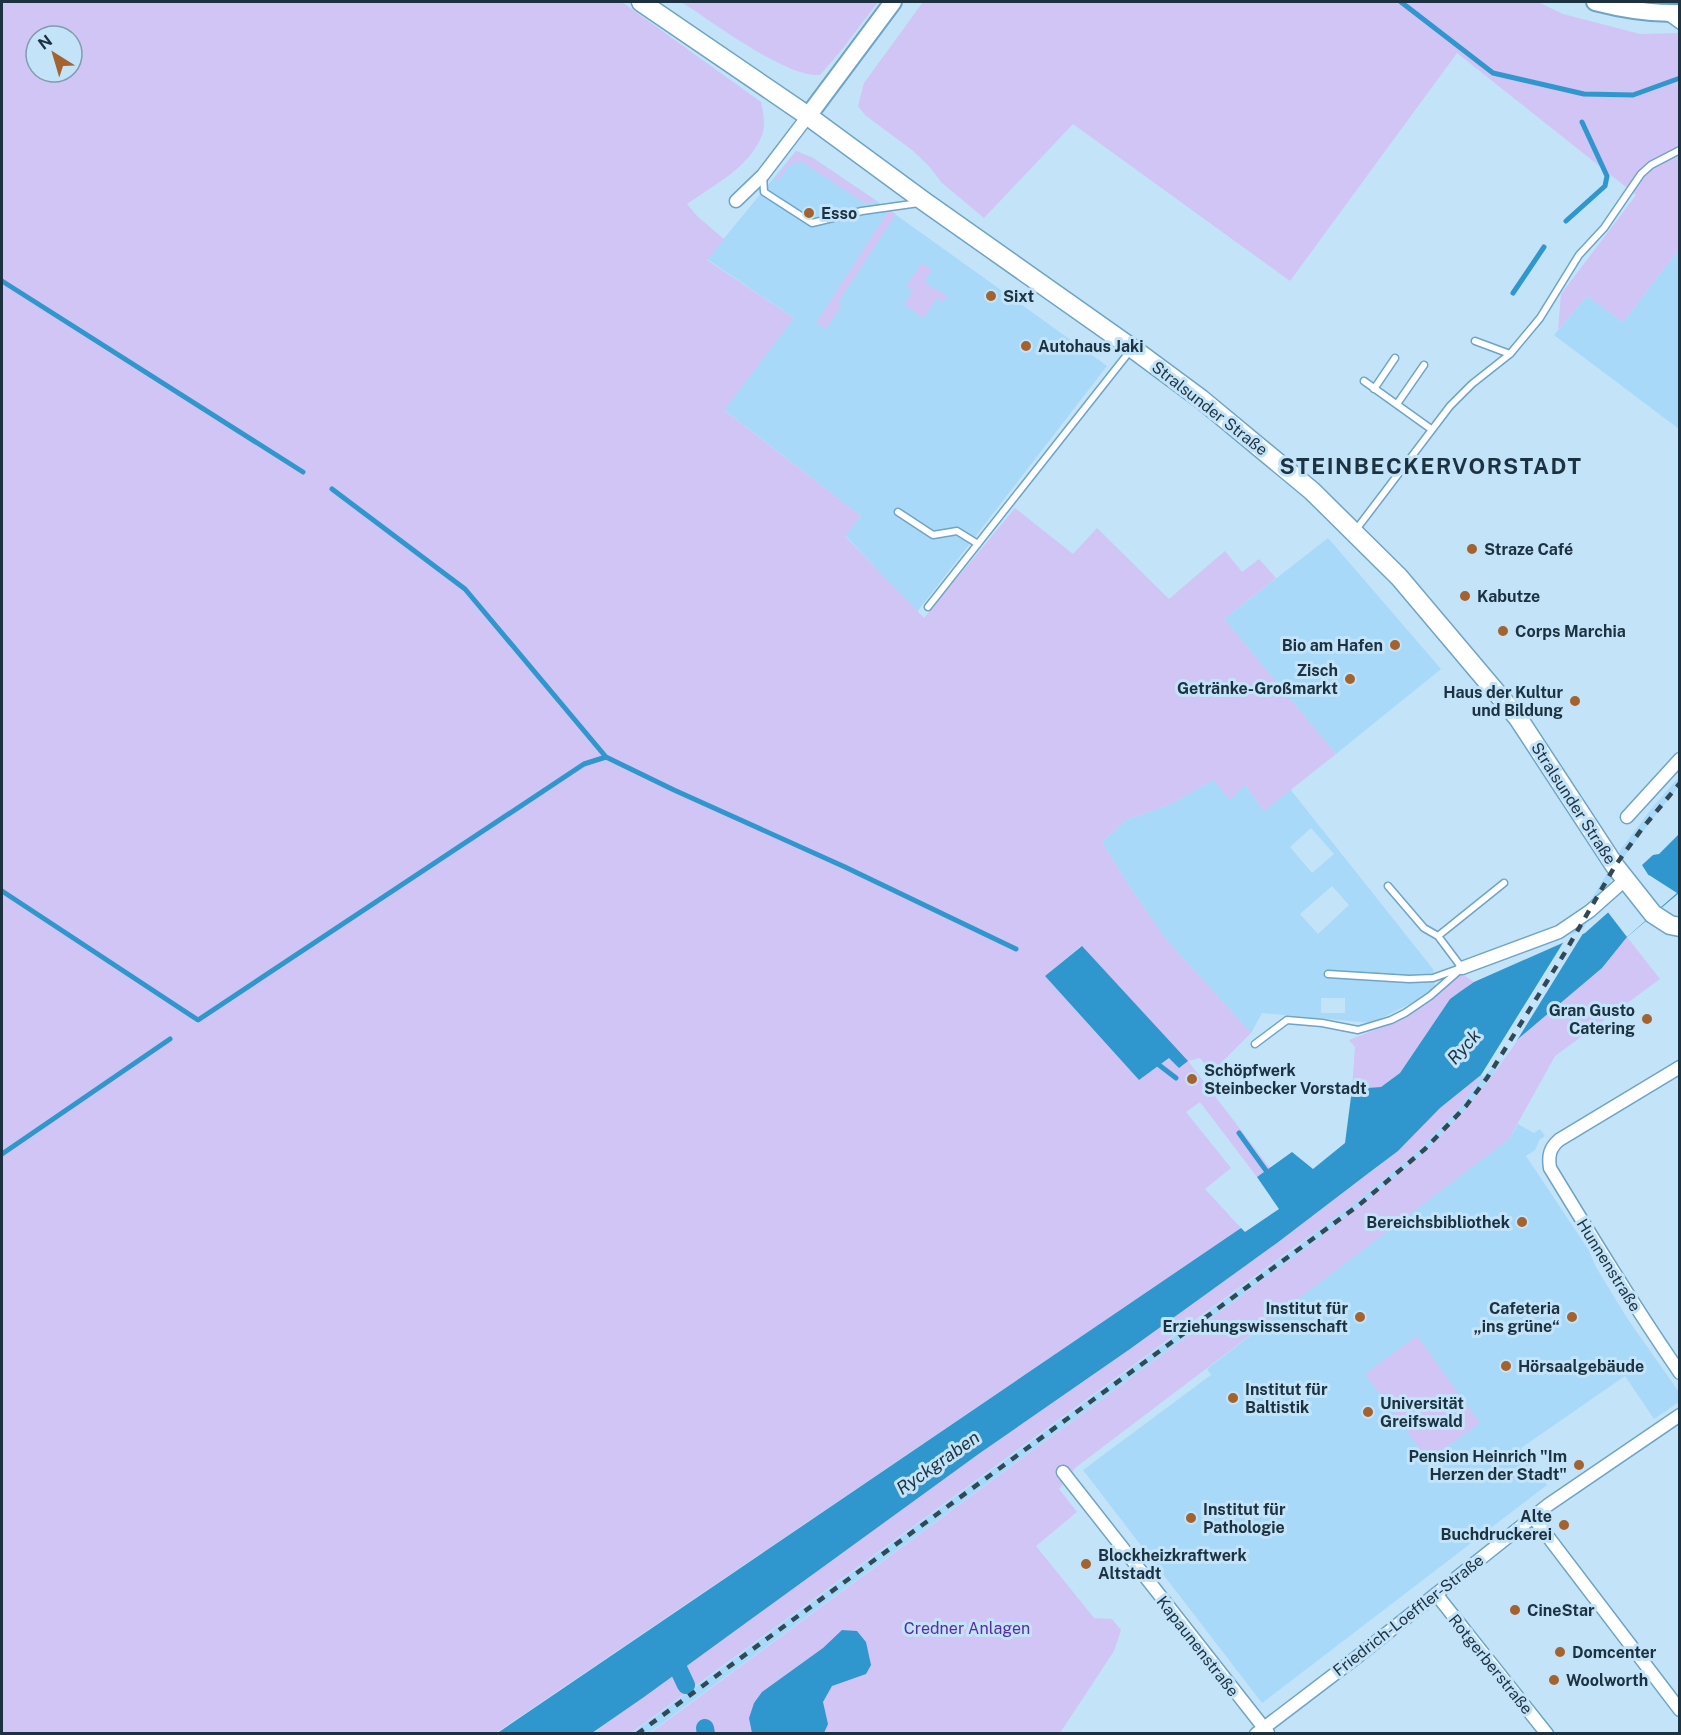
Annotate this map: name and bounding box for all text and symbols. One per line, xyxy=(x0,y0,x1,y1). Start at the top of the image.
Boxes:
north arrow xyxy=(24,24,84,84)
text: N xyxy=(35,31,56,54)
place label: Esso xyxy=(821,204,857,223)
marker: Esso xyxy=(802,206,816,220)
place label: Sixt xyxy=(1003,287,1035,306)
marker: Sixt xyxy=(984,289,998,303)
place label: Autohaus Jaki xyxy=(1038,337,1144,356)
marker: Autohaus Jaki xyxy=(1019,339,1033,353)
street label: Stralsunder Straße xyxy=(1148,357,1271,459)
district label: STEINBECKERVORSTADT xyxy=(1279,453,1583,479)
place label: Straze Café xyxy=(1484,540,1573,559)
marker: Straze Café xyxy=(1465,542,1479,556)
place label: Kabutze xyxy=(1477,587,1540,606)
marker: Kabutze xyxy=(1458,589,1472,603)
place label: Corps Marchia xyxy=(1515,622,1626,641)
marker: Corps Marchia xyxy=(1496,624,1510,638)
place label: Bio am Hafen xyxy=(1282,636,1383,655)
marker: Bio am Hafen xyxy=(1388,638,1402,652)
place label: Zisch Getränke-Großmarkt xyxy=(1177,661,1338,698)
marker: Zisch Getränke-Großmarkt xyxy=(1343,672,1357,686)
place label: Haus der Kultur und Bildung xyxy=(1443,683,1563,720)
marker: Haus der Kultur und Bildung xyxy=(1568,694,1582,708)
street label: Stralsunder Straße xyxy=(1527,739,1620,868)
place label: Gran Gusto Catering xyxy=(1549,1001,1635,1038)
marker: Gran Gusto Catering xyxy=(1640,1012,1654,1026)
water label: Ryck xyxy=(1443,1025,1485,1068)
place label: Schöpfwerk Steinbecker Vorstadt xyxy=(1204,1061,1367,1098)
marker: Schöpfwerk Steinbecker Vorstadt xyxy=(1185,1072,1199,1086)
place label: Bereichsbibliothek xyxy=(1366,1213,1510,1232)
marker: Bereichsbibliothek xyxy=(1515,1215,1529,1229)
street label: Hunnenstraße xyxy=(1572,1215,1645,1315)
place label: Institut für Erziehungswissenschaft xyxy=(1162,1299,1348,1336)
place label: Cafeteria „ins grüne“ xyxy=(1474,1299,1560,1336)
marker: Institut für Erziehungswissenschaft xyxy=(1353,1310,1367,1324)
marker: Cafeteria „ins grüne“ xyxy=(1565,1310,1579,1324)
place label: Hörsaalgebäude xyxy=(1518,1357,1644,1376)
marker: Hörsaalgebäude xyxy=(1499,1359,1513,1373)
place label: Institut für Baltistik xyxy=(1245,1380,1328,1417)
marker: Institut für Baltistik xyxy=(1226,1391,1240,1405)
place label: Universität Greifswald xyxy=(1380,1394,1464,1431)
marker: Universität Greifswald xyxy=(1361,1405,1375,1419)
water label: Ryckgraben xyxy=(892,1426,983,1499)
place label: Pension Heinrich "Im Herzen der Stadt" xyxy=(1408,1447,1567,1484)
marker: Pension Heinrich "Im Herzen der Stadt" xyxy=(1572,1458,1586,1472)
place label: Institut für Pathologie xyxy=(1203,1500,1286,1537)
place label: Alte Buchdruckerei xyxy=(1441,1507,1552,1544)
marker: Institut für Pathologie xyxy=(1184,1511,1198,1525)
marker: Alte Buchdruckerei xyxy=(1557,1518,1571,1532)
place label: Blockheizkraftwerk Altstadt xyxy=(1098,1546,1247,1583)
street label: Friedrich-Loeffler-Straße xyxy=(1329,1551,1487,1680)
marker: Blockheizkraftwerk Altstadt xyxy=(1079,1557,1093,1571)
street label: Kapaunenstraße xyxy=(1153,1592,1243,1700)
place label: CineStar xyxy=(1527,1601,1595,1620)
marker: CineStar xyxy=(1508,1603,1522,1617)
street label: Rotgerberstraße xyxy=(1445,1611,1537,1718)
park label: Credner Anlagen xyxy=(904,1619,1030,1638)
place label: Domcenter xyxy=(1572,1643,1657,1662)
marker: Domcenter xyxy=(1553,1645,1567,1659)
place label: Woolworth xyxy=(1566,1671,1648,1690)
marker: Woolworth xyxy=(1547,1673,1561,1687)

